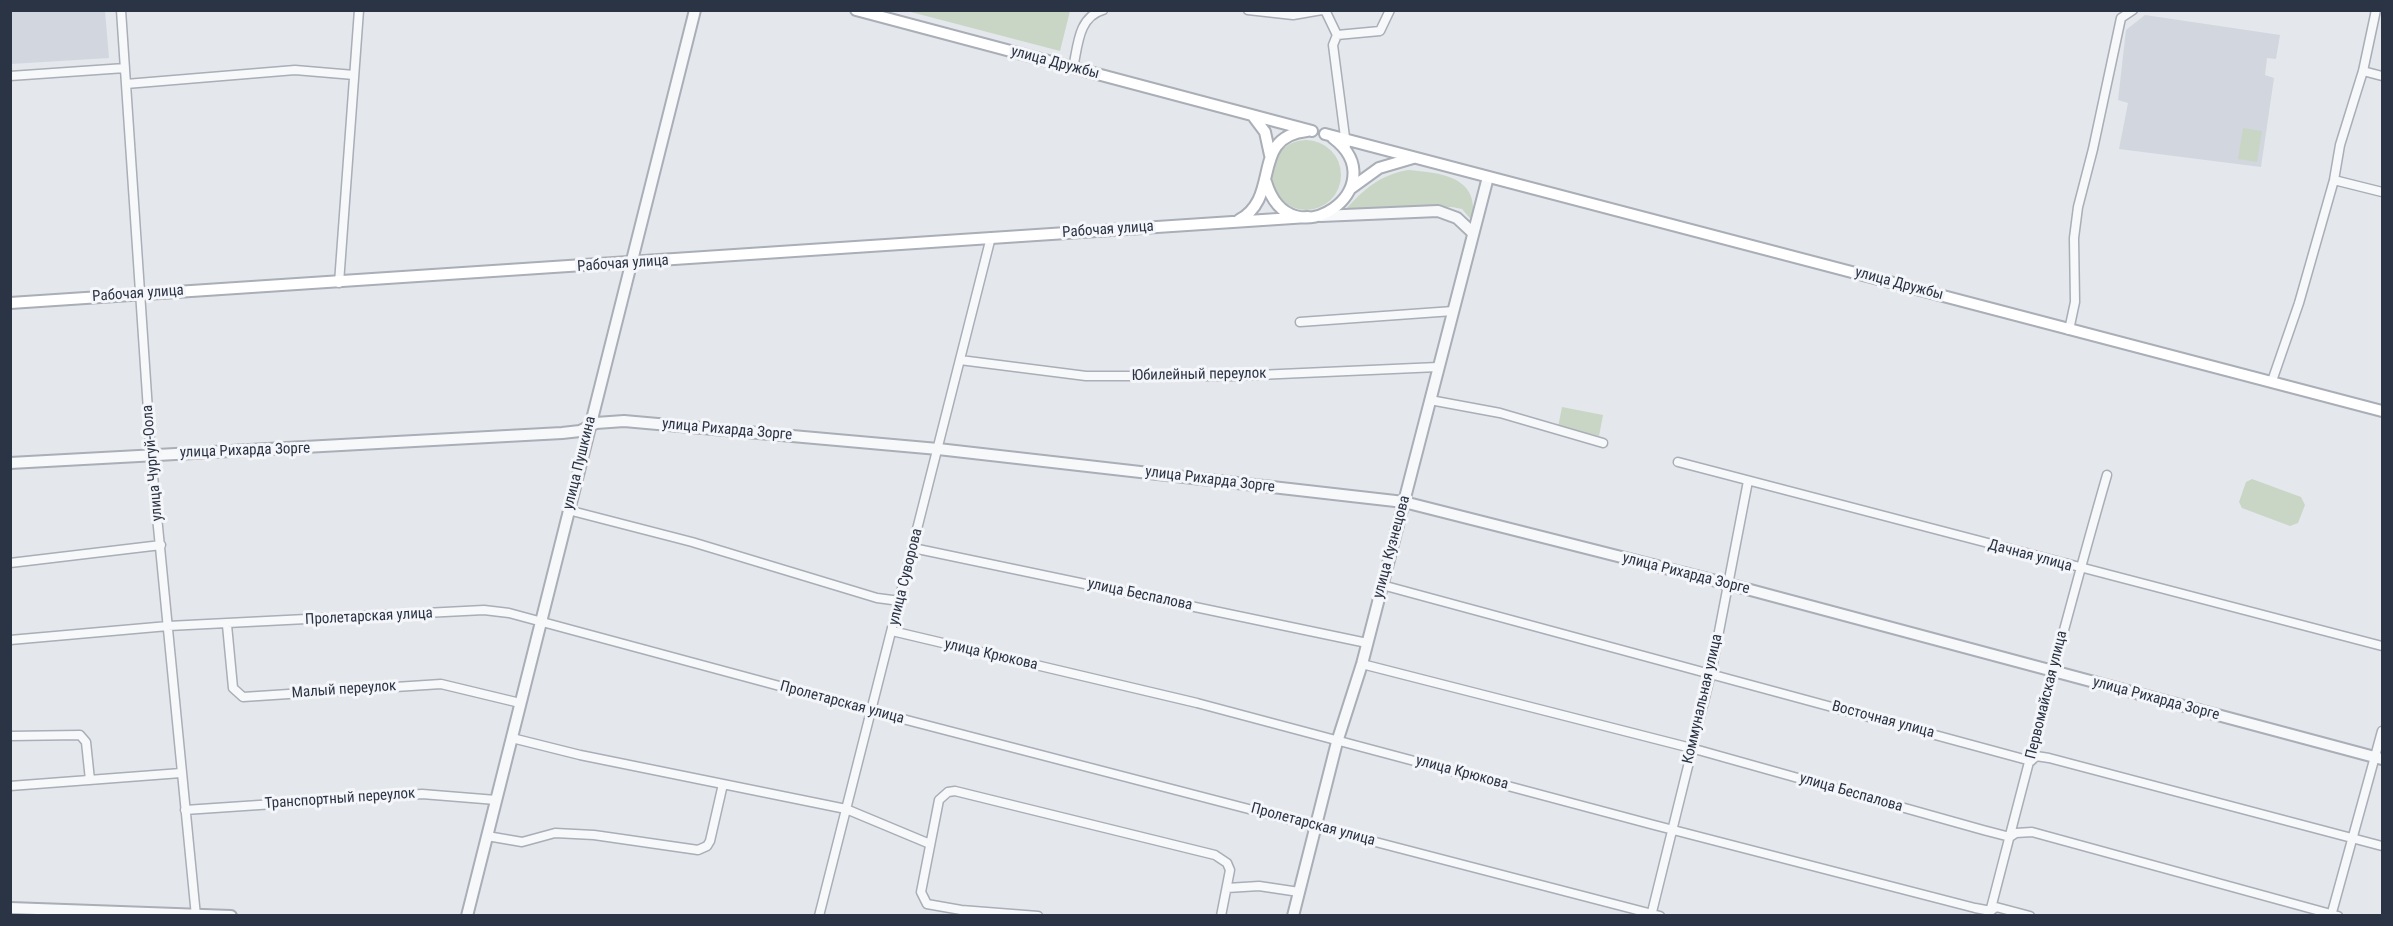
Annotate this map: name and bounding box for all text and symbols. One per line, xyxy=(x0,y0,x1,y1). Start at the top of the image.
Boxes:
street label: улица Дружбы xyxy=(1009,43,1101,83)
street label: Рабочая улица xyxy=(1062,218,1154,242)
street label: Рабочая улица xyxy=(577,252,669,276)
street label: улица Дружбы xyxy=(1853,264,1945,304)
street label: Рабочая улица xyxy=(92,282,184,306)
street label: Юбилейный переулок xyxy=(1131,365,1267,385)
street label: улица Чургуй-Оола xyxy=(139,404,167,522)
street label: улица Пушкина xyxy=(560,414,600,512)
street label: улица Рихарда Зорге xyxy=(661,415,793,445)
street label: улица Рихарда Зорге xyxy=(179,440,311,462)
street label: улица Рихарда Зорге xyxy=(1144,463,1276,497)
street label: улица Кузнецова xyxy=(1370,494,1414,600)
street label: улица Суворова xyxy=(885,527,927,627)
street label: Дачная улица xyxy=(1986,536,2074,576)
street label: улица Рихарда Зорге xyxy=(1620,549,1752,599)
street label: улица Беспалова xyxy=(1086,575,1194,615)
street label: Пролетарская улица xyxy=(305,605,433,629)
street label: Первомайская улица xyxy=(2022,629,2072,761)
street label: Коммунальная улица xyxy=(1679,632,1727,766)
street label: улица Крюкова xyxy=(943,636,1039,674)
street label: улица Рихарда Зорге xyxy=(2091,673,2221,725)
street label: Малый переулок xyxy=(291,677,397,703)
street label: Пролетарская улица xyxy=(778,678,906,728)
street label: Восточная улица xyxy=(1830,698,1936,742)
street label: улица Крюкова xyxy=(1414,752,1510,794)
street label: улица Беспалова xyxy=(1797,770,1905,816)
street label: Транспортный переулок xyxy=(264,785,416,813)
street label: Пролетарская улица xyxy=(1249,800,1377,850)

